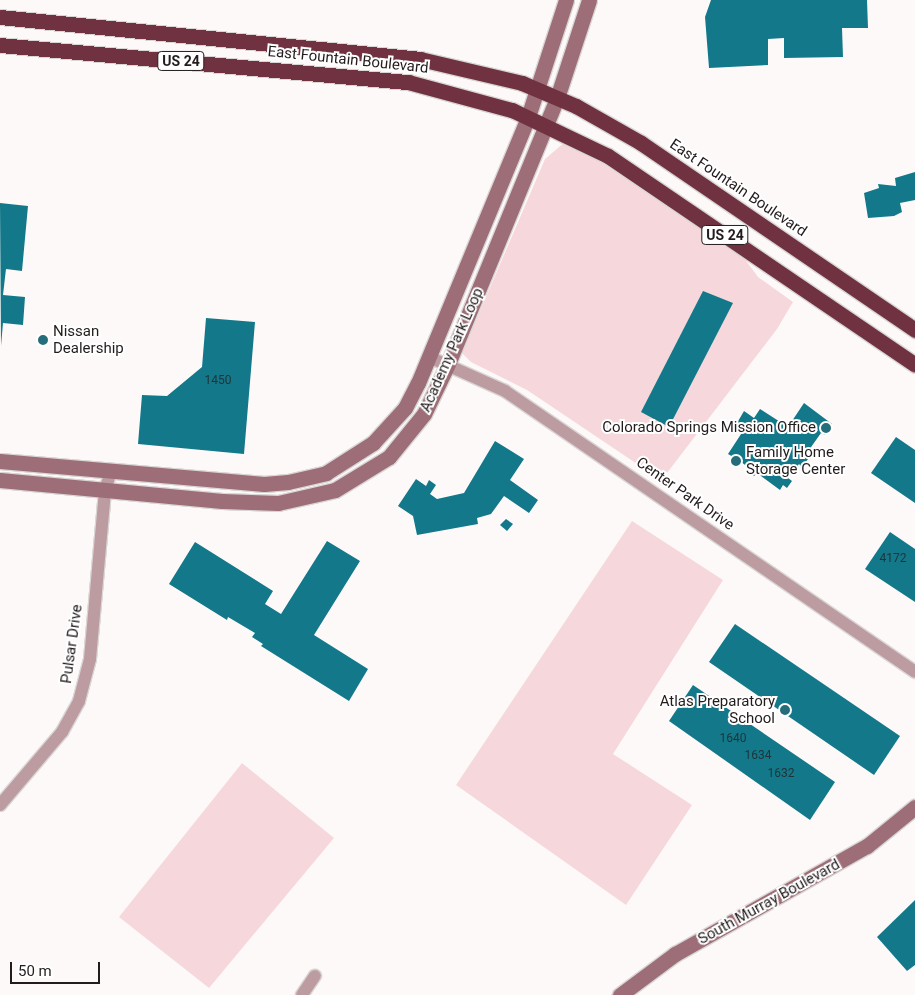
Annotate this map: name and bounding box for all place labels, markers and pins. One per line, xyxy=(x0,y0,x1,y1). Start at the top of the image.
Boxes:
place label: Nissan Dealership xyxy=(53,322,124,357)
marker: Nissan Dealership xyxy=(37,334,49,346)
place label: Colorado Springs Mission Office xyxy=(602,419,816,437)
marker: Colorado Springs Mission Office xyxy=(820,422,832,434)
place label: Family Home Storage Center xyxy=(746,443,845,478)
marker: Family Home Storage Center xyxy=(730,455,742,467)
place label: Atlas Preparatory School xyxy=(660,692,775,727)
marker: Atlas Preparatory School xyxy=(779,704,791,716)

